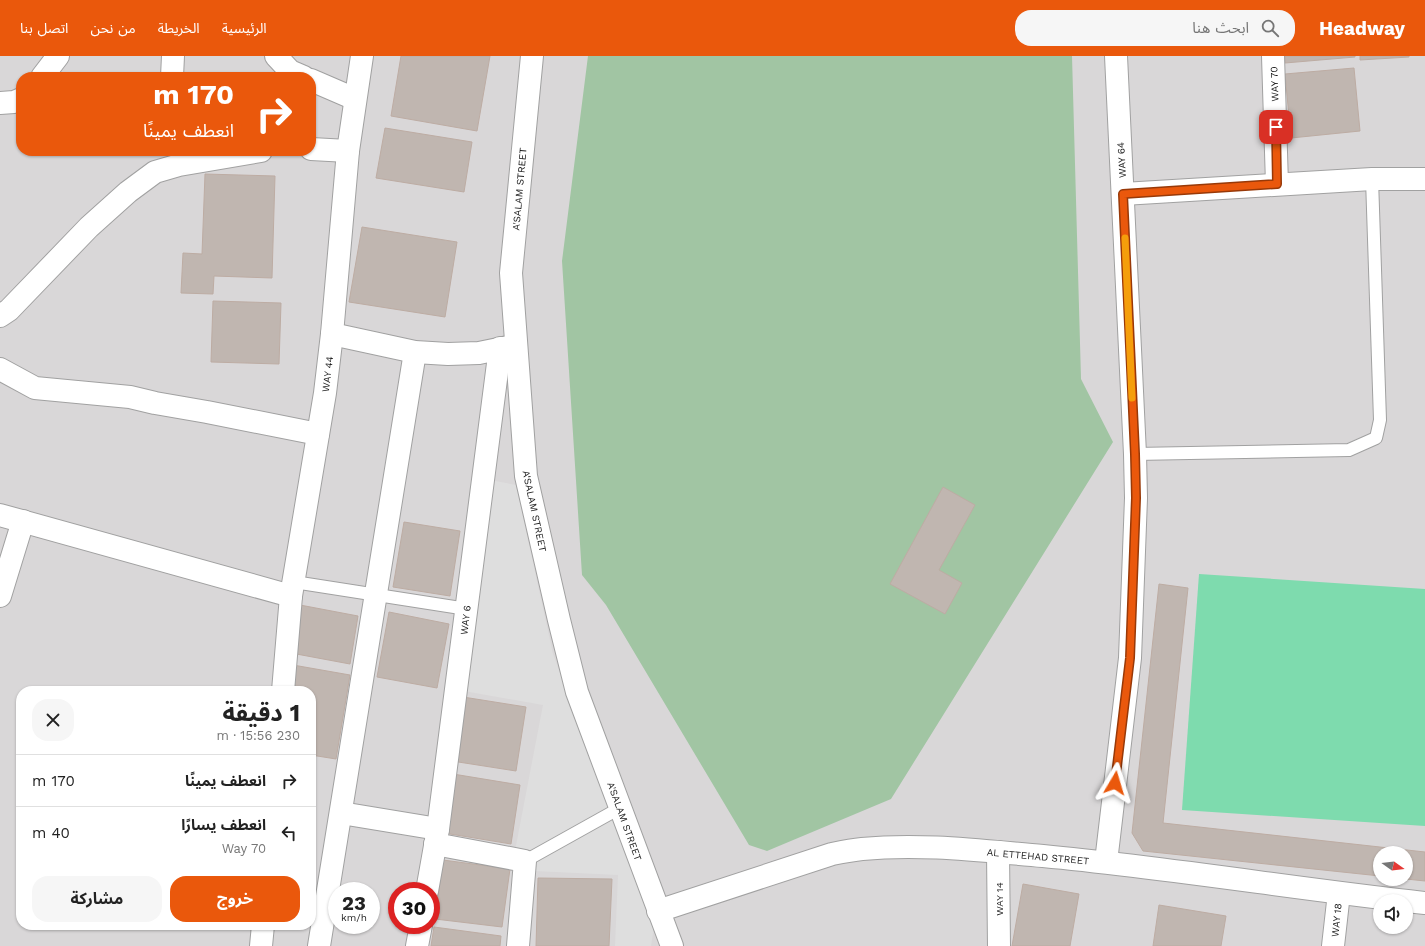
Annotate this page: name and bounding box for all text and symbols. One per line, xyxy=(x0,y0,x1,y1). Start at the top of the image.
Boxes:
search box xyxy=(1015,10,1295,46)
icon: search xyxy=(1259,17,1281,39)
text: Headway xyxy=(1319,17,1405,40)
text: ابحث هنا xyxy=(1192,19,1249,37)
text: اتصل بنا xyxy=(20,20,68,36)
text: من نحن xyxy=(90,20,136,36)
text: الخريطة xyxy=(158,20,200,36)
text: الرئيسية xyxy=(222,20,267,36)
street label: WAY 70 xyxy=(1268,66,1281,102)
text: 170 m xyxy=(153,78,234,111)
icon: right xyxy=(248,88,300,140)
pin xyxy=(1259,110,1293,144)
icon: arrive xyxy=(1265,116,1287,138)
text: انعطف يمينًا xyxy=(143,120,234,141)
street label: WAY 64 xyxy=(1115,142,1128,178)
street label: A'SALAM STREET xyxy=(510,147,529,231)
street label: WAY 44 xyxy=(320,355,335,393)
street label: A'SALAM STREET xyxy=(521,469,549,553)
street label: WAY 6 xyxy=(458,605,473,636)
button: close xyxy=(32,699,74,741)
text: 1 دقيقة xyxy=(222,699,300,727)
text: 230 m · 15:56 xyxy=(216,728,300,743)
position arrow xyxy=(1094,762,1136,804)
icon: right xyxy=(278,770,300,792)
text: 170 m xyxy=(32,772,75,790)
text: انعطف يمينًا xyxy=(185,772,266,790)
street label: A'SALAM STREET xyxy=(605,780,644,862)
text: انعطف يسارًا xyxy=(181,816,266,834)
icon: left xyxy=(278,822,300,844)
text: 40 m xyxy=(32,824,70,842)
text: Way 70 xyxy=(222,841,266,856)
north arrow xyxy=(1373,846,1413,886)
map controls xyxy=(1373,846,1413,934)
street label: AL ETTEHAD STREET xyxy=(986,847,1090,866)
button: مشاركة xyxy=(32,876,162,922)
button: خروج xyxy=(170,876,300,922)
speed limit sign: 30 xyxy=(388,882,440,934)
street label: WAY 14 xyxy=(994,882,1005,916)
text: 23 xyxy=(342,891,366,915)
button: sound xyxy=(1373,894,1413,934)
street label: WAY 18 xyxy=(1329,903,1344,937)
text: km/h xyxy=(341,912,367,923)

